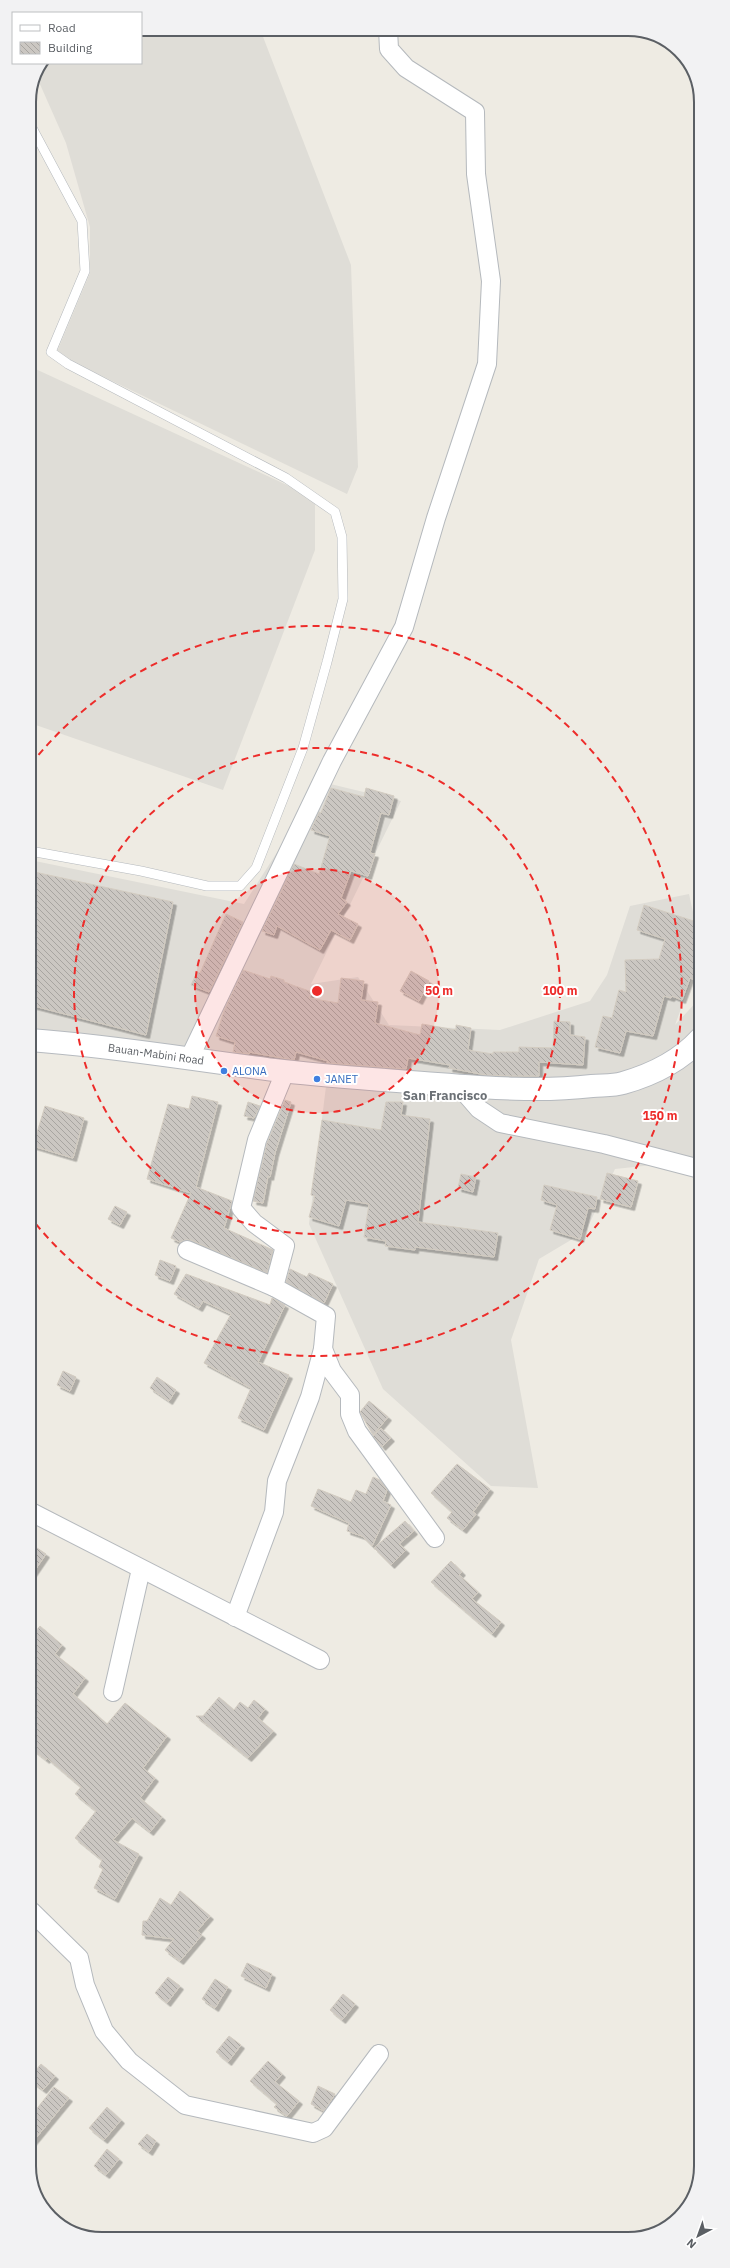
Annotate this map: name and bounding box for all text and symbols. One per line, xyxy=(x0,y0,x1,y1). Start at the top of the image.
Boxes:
legend xyxy=(12,12,142,64)
text: Road xyxy=(48,20,76,35)
text: Building xyxy=(48,40,93,55)
text: 50 m xyxy=(425,983,453,998)
text: 100 m xyxy=(542,983,578,998)
centre of rings xyxy=(310,984,324,998)
street label: Bauan-Mabini Road xyxy=(107,1040,205,1068)
place label: ALONA xyxy=(232,1064,267,1078)
marker: ALONA xyxy=(219,1066,229,1076)
place label: JANET xyxy=(325,1072,359,1086)
marker: JANET xyxy=(312,1074,322,1084)
district label: San Francisco xyxy=(403,1087,487,1104)
text: 150 m xyxy=(642,1108,678,1123)
north arrow xyxy=(678,2216,718,2256)
text: N xyxy=(684,2236,699,2251)

